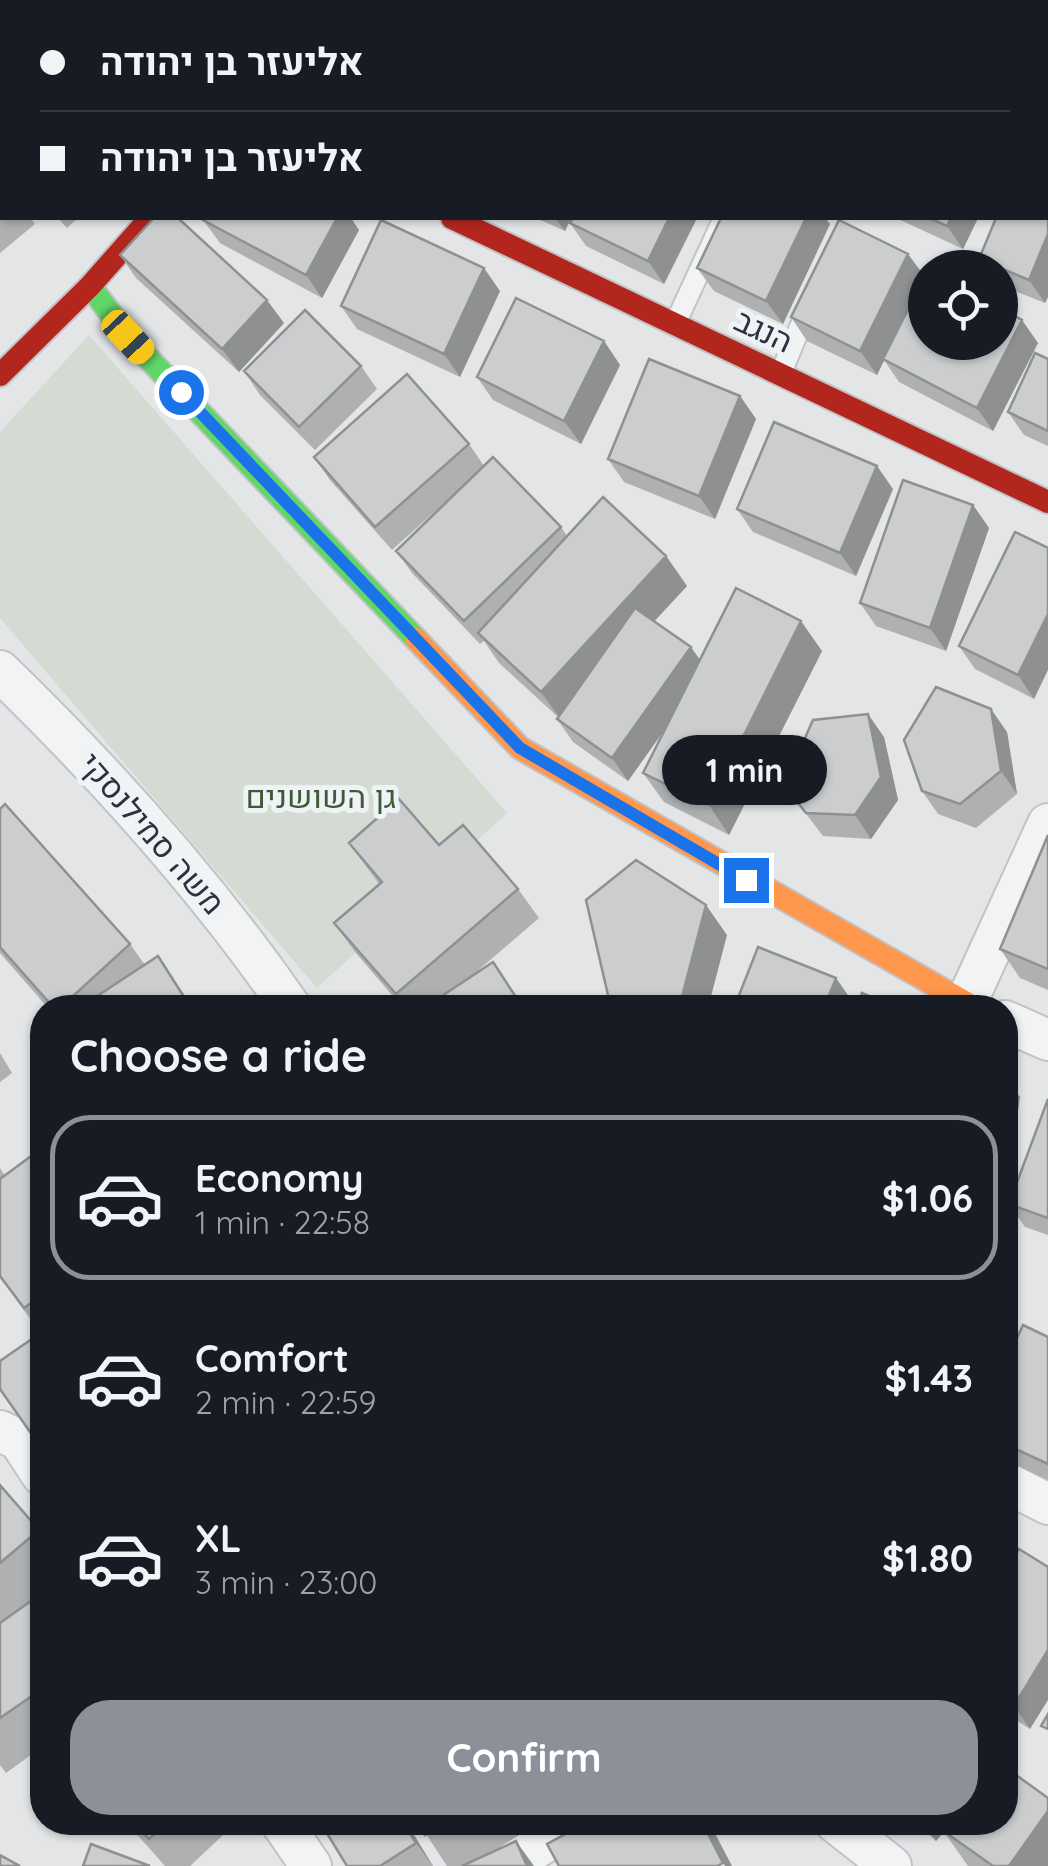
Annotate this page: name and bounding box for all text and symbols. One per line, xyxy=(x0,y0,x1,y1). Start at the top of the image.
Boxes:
text: אליעזר בן יהודה xyxy=(100,37,363,85)
text: אליעזר בן יהודה xyxy=(100,133,363,181)
map controls xyxy=(908,250,1018,360)
button: locate xyxy=(908,250,1018,360)
street label: הנגב xyxy=(729,299,799,361)
car xyxy=(97,305,159,369)
route start xyxy=(159,370,204,415)
callout: 1 min xyxy=(664,735,828,805)
street label: משה סמילנסקי xyxy=(72,744,234,922)
text: 1 min xyxy=(706,750,783,790)
park label: גן השושנים xyxy=(246,776,396,816)
route end xyxy=(724,858,769,903)
text: Choose a ride xyxy=(70,1027,367,1083)
icon: car xyxy=(75,1153,165,1243)
text: Economy xyxy=(195,1154,364,1202)
text: $1.06 xyxy=(882,1174,973,1222)
text: 1 min · 22:58 xyxy=(195,1202,370,1242)
icon: car xyxy=(75,1333,165,1423)
text: Comfort xyxy=(195,1334,349,1382)
text: $1.43 xyxy=(884,1354,973,1402)
text: 2 min · 22:59 xyxy=(195,1382,376,1422)
icon: car xyxy=(75,1513,165,1603)
text: XL xyxy=(195,1514,241,1562)
text: $1.80 xyxy=(882,1534,973,1582)
text: 3 min · 23:00 xyxy=(195,1562,377,1602)
button: Confirm xyxy=(70,1700,978,1815)

